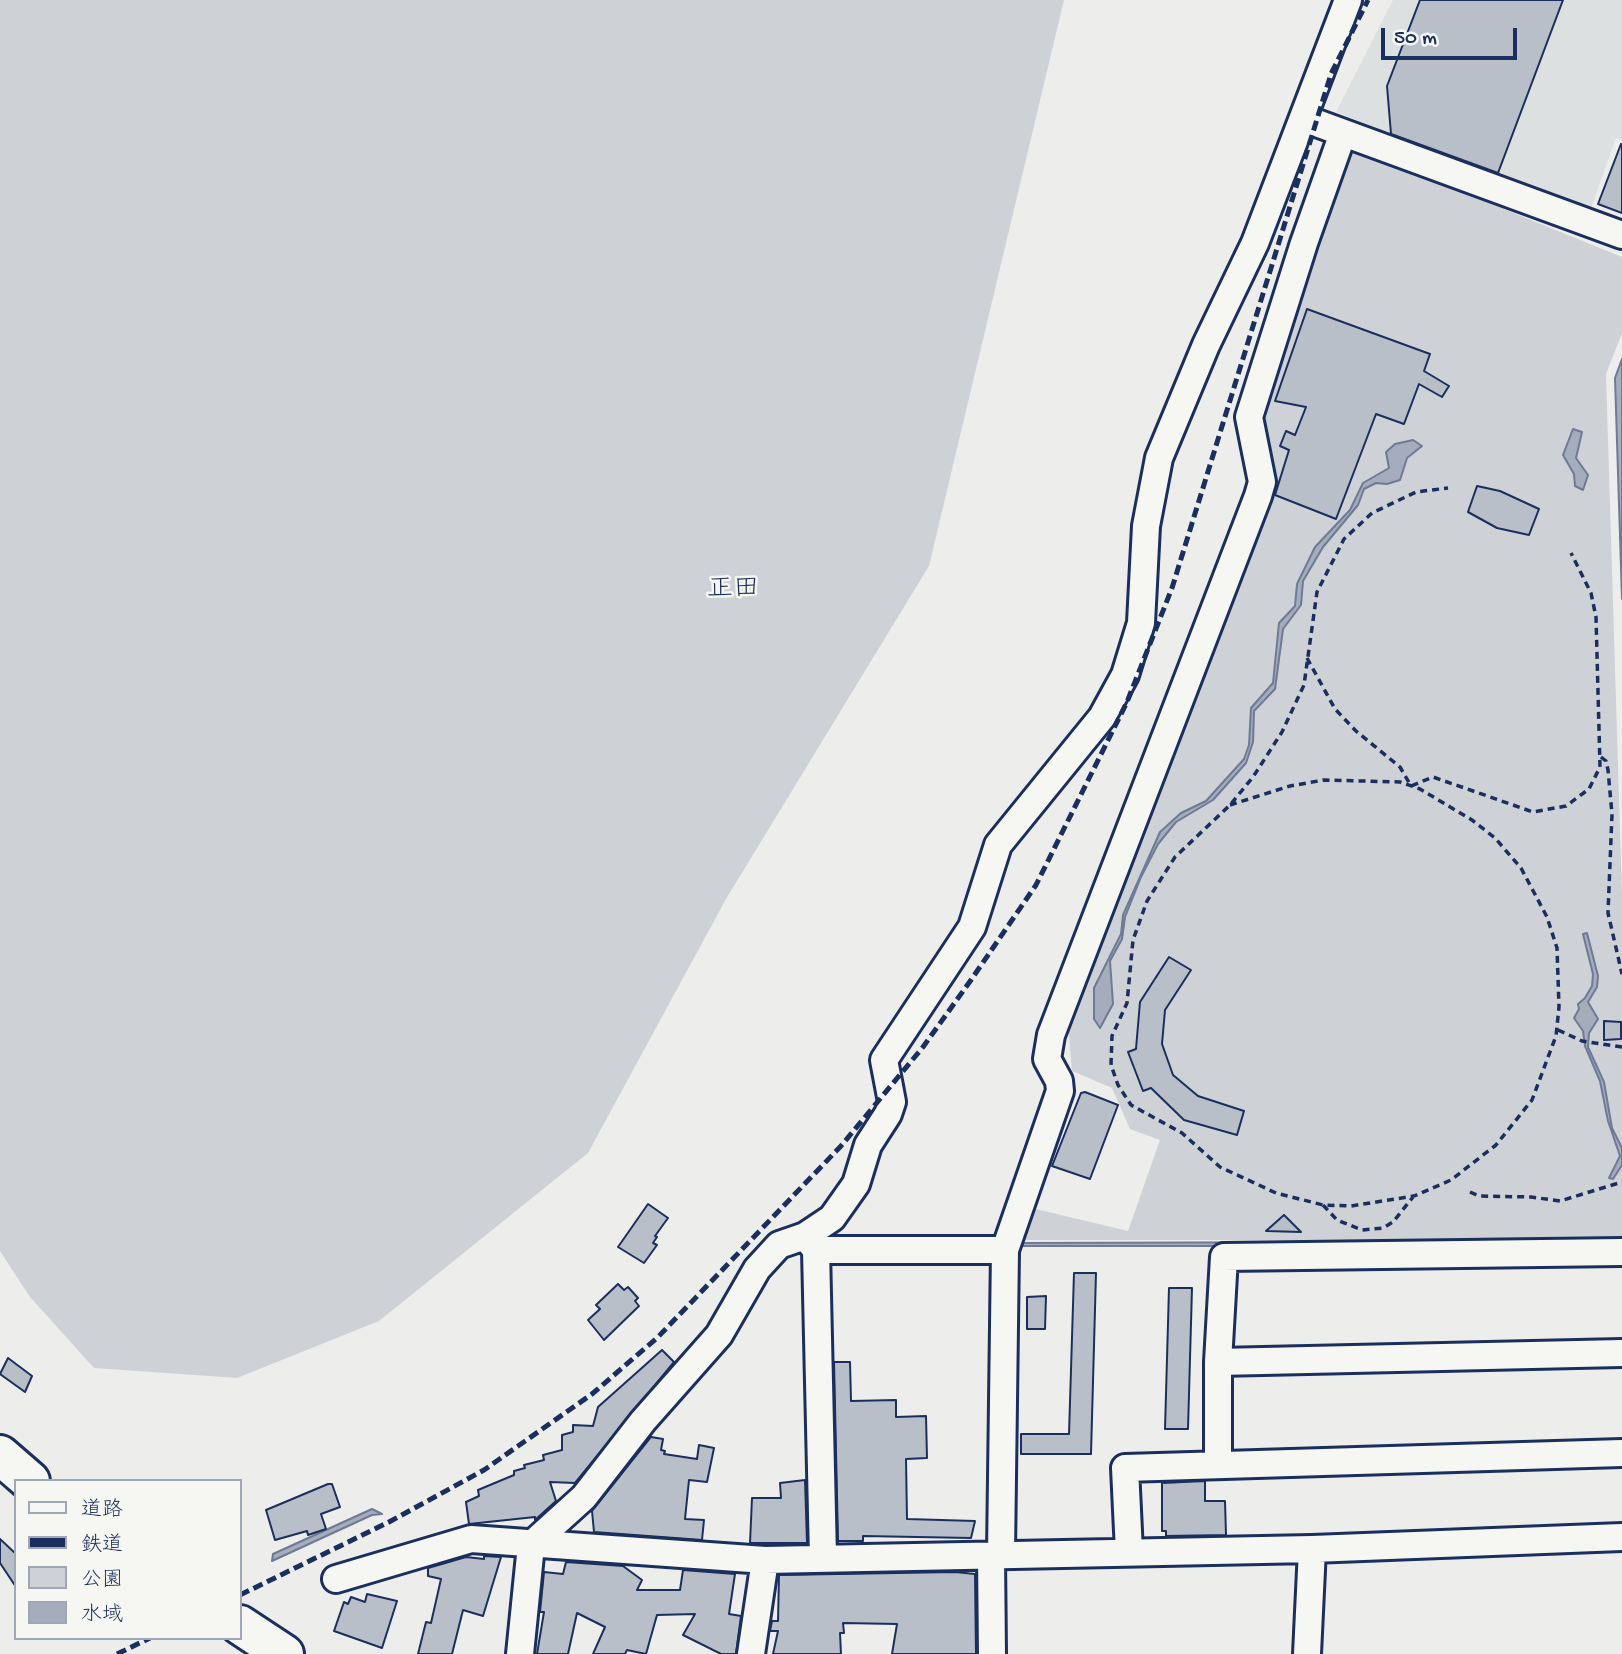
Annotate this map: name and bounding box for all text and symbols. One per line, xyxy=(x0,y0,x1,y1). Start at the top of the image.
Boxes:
scale bar xyxy=(1384,14,1520,58)
text: 50 m xyxy=(1394,27,1437,52)
district label: 正田 xyxy=(707,575,759,607)
legend xyxy=(14,1479,242,1640)
text: 道路 xyxy=(81,1499,123,1524)
text: 鉄道 xyxy=(81,1534,123,1559)
text: 公園 xyxy=(81,1569,123,1594)
text: 水域 xyxy=(81,1604,123,1629)

